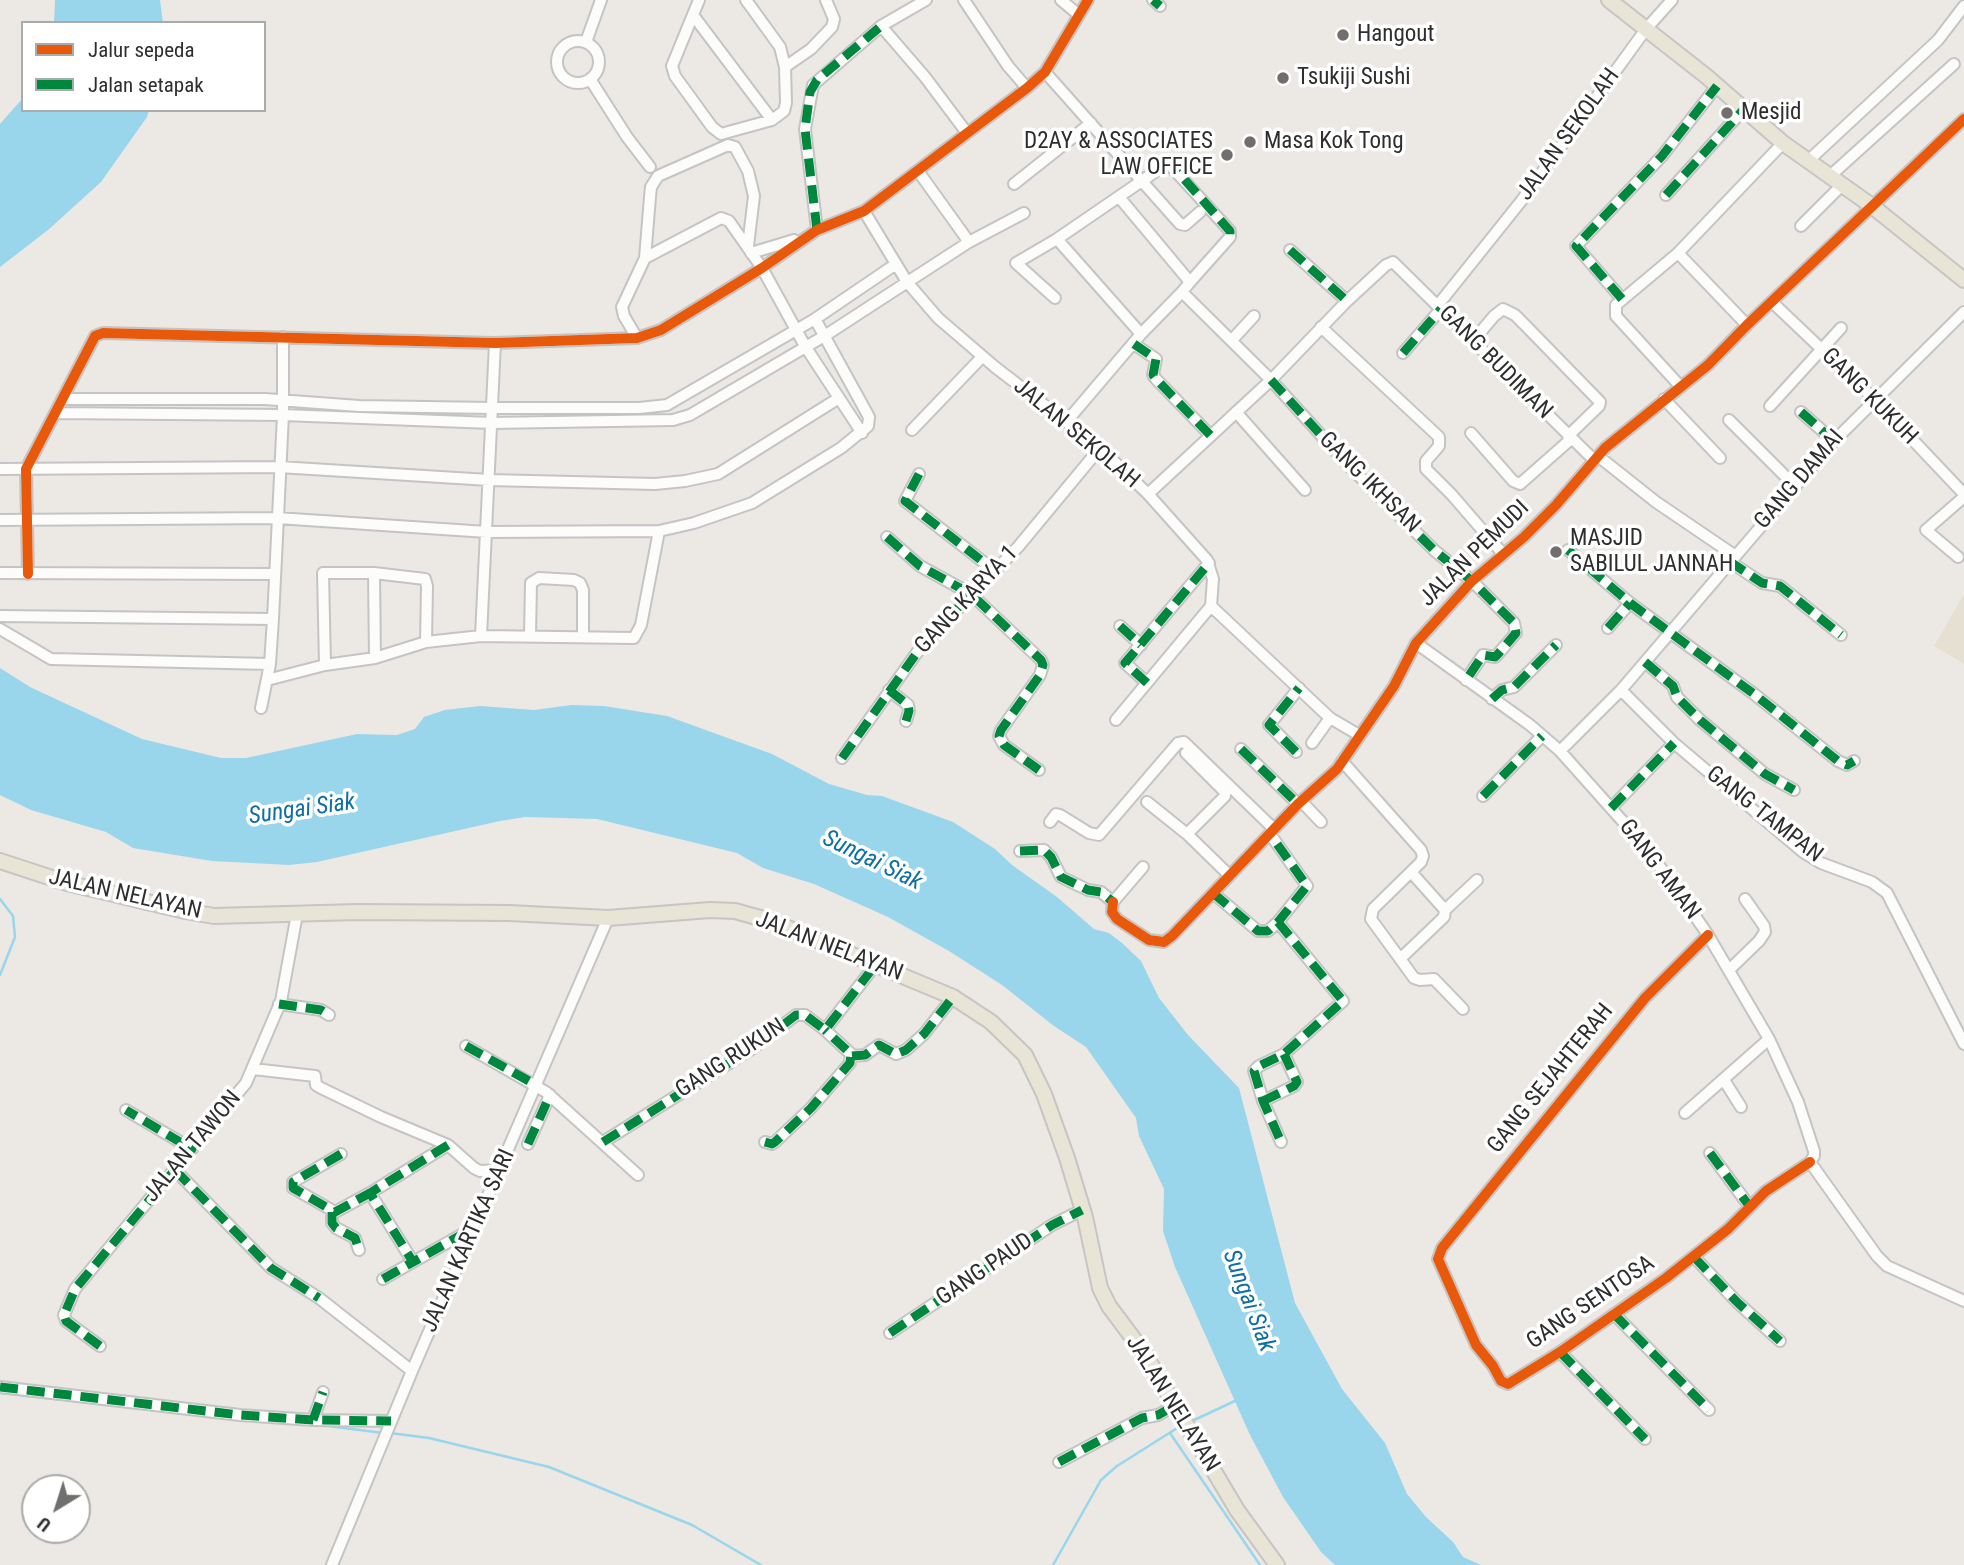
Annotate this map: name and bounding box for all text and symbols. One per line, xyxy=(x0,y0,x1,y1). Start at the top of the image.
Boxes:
legend xyxy=(21,21,266,112)
place label: Hangout xyxy=(1357,21,1434,49)
marker: Hangout xyxy=(1335,27,1351,43)
text: Jalur sepeda xyxy=(88,38,195,62)
place label: Tsukiji Sushi xyxy=(1297,64,1411,92)
street label: JALAN SEKOLAH xyxy=(1512,64,1626,206)
marker: Tsukiji Sushi xyxy=(1275,70,1291,86)
text: Jalan setapak xyxy=(88,73,204,97)
place label: Mesjid xyxy=(1741,99,1801,127)
marker: Mesjid xyxy=(1719,105,1735,121)
place label: D2AY & ASSOCIATES LAW OFFICE xyxy=(1024,128,1213,182)
place label: Masa Kok Tong xyxy=(1264,128,1403,156)
marker: Masa Kok Tong xyxy=(1242,134,1258,150)
marker: D2AY & ASSOCIATES LAW OFFICE xyxy=(1219,147,1235,163)
street label: GANG BUDIMAN xyxy=(1432,300,1558,426)
street label: GANG KUKUH xyxy=(1815,343,1923,451)
street label: JALAN SEKOLAH xyxy=(1007,373,1145,495)
street label: GANG DAMAI xyxy=(1749,425,1851,535)
street label: GANG IKHSAN xyxy=(1313,427,1425,539)
street label: JALAN PEMUDI xyxy=(1415,495,1535,613)
place label: MASJID SABILUL JANNAH xyxy=(1570,525,1733,579)
street label: GANG KARYA 1 xyxy=(910,540,1024,660)
marker: MASJID SABILUL JANNAH xyxy=(1548,544,1564,560)
street label: GANG TAMPAN xyxy=(1700,761,1828,869)
water label: Sungai Siak xyxy=(247,788,357,832)
street label: GANG AMAN xyxy=(1612,814,1706,926)
water label: Sungai Siak xyxy=(818,825,926,897)
street label: JALAN NELAYAN xyxy=(46,864,204,926)
street label: JALAN NELAYAN xyxy=(751,906,907,988)
street label: GANG SEJAHTERAH xyxy=(1482,999,1620,1159)
street label: GANG RUKUN xyxy=(671,1013,791,1105)
street label: JALAN TAWON xyxy=(138,1086,248,1208)
street label: JALAN KARTIKA SARI xyxy=(416,1145,522,1337)
street label: GANG PAUD xyxy=(932,1228,1038,1312)
water label: Sungai Siak xyxy=(1215,1246,1281,1356)
street label: GANG SENTOSA xyxy=(1522,1250,1660,1356)
street label: JALAN NELAYAN xyxy=(1119,1331,1225,1477)
north arrow xyxy=(21,1474,91,1544)
text: U xyxy=(33,1512,55,1537)

